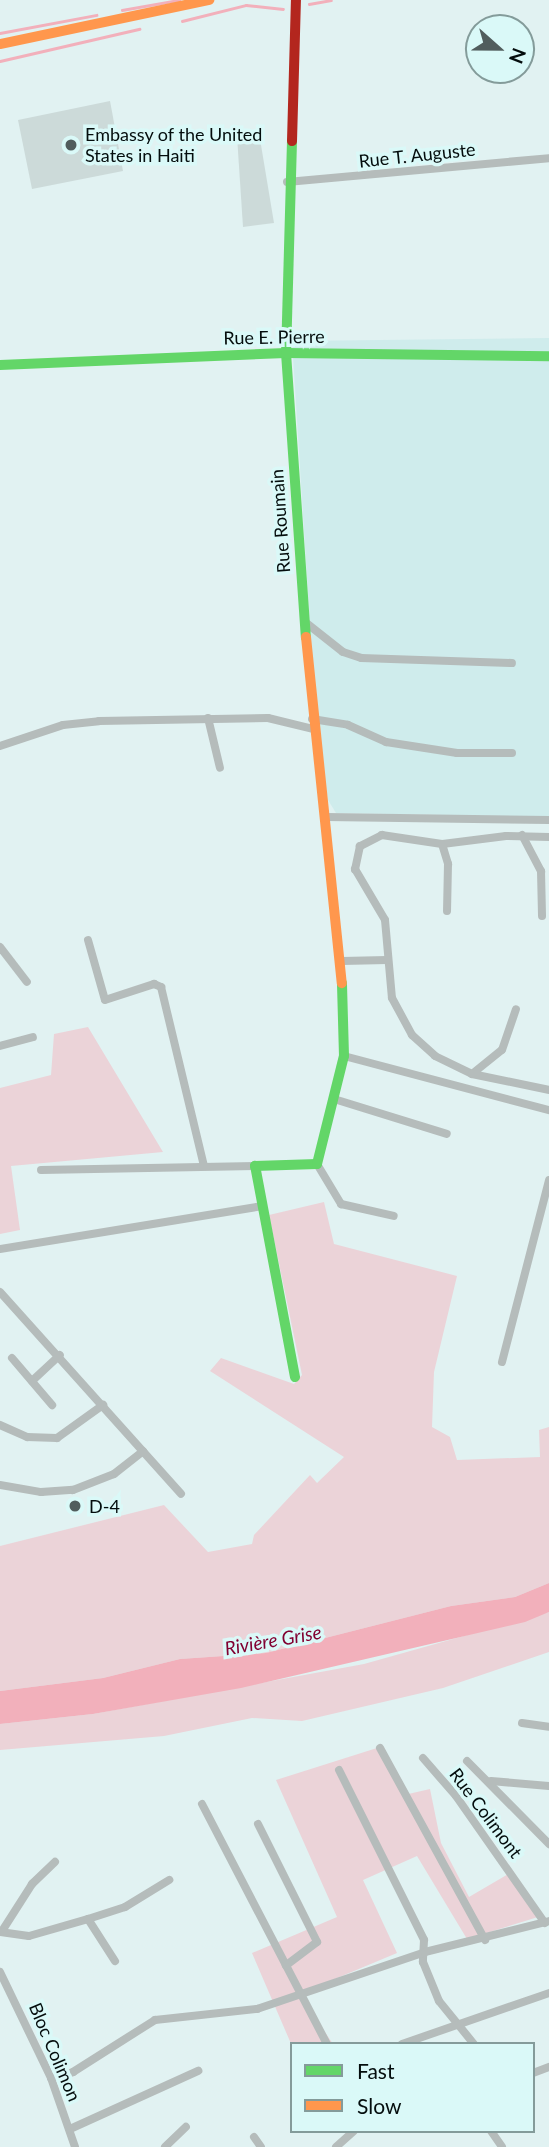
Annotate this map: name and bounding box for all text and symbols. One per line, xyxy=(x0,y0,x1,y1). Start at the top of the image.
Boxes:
north arrow xyxy=(465,14,535,84)
text: N xyxy=(505,45,532,67)
place label: Embassy of the United States in Haiti xyxy=(85,124,263,166)
marker: Embassy of the United States in Haiti xyxy=(63,137,79,153)
street label: Rue T. Auguste xyxy=(357,138,477,172)
street label: Rue E. Pierre xyxy=(223,325,325,349)
street label: Rue Roumain xyxy=(266,468,294,574)
place label: D-4 xyxy=(89,1495,120,1517)
marker: D-4 xyxy=(67,1498,83,1514)
water label: Rivière Grise xyxy=(223,1620,323,1660)
street label: Rue Colimont xyxy=(445,1764,527,1862)
street label: Bloc Colimon xyxy=(25,2000,85,2104)
legend xyxy=(290,2042,535,2133)
text: Fast xyxy=(357,2058,394,2083)
text: Slow xyxy=(357,2093,401,2118)

